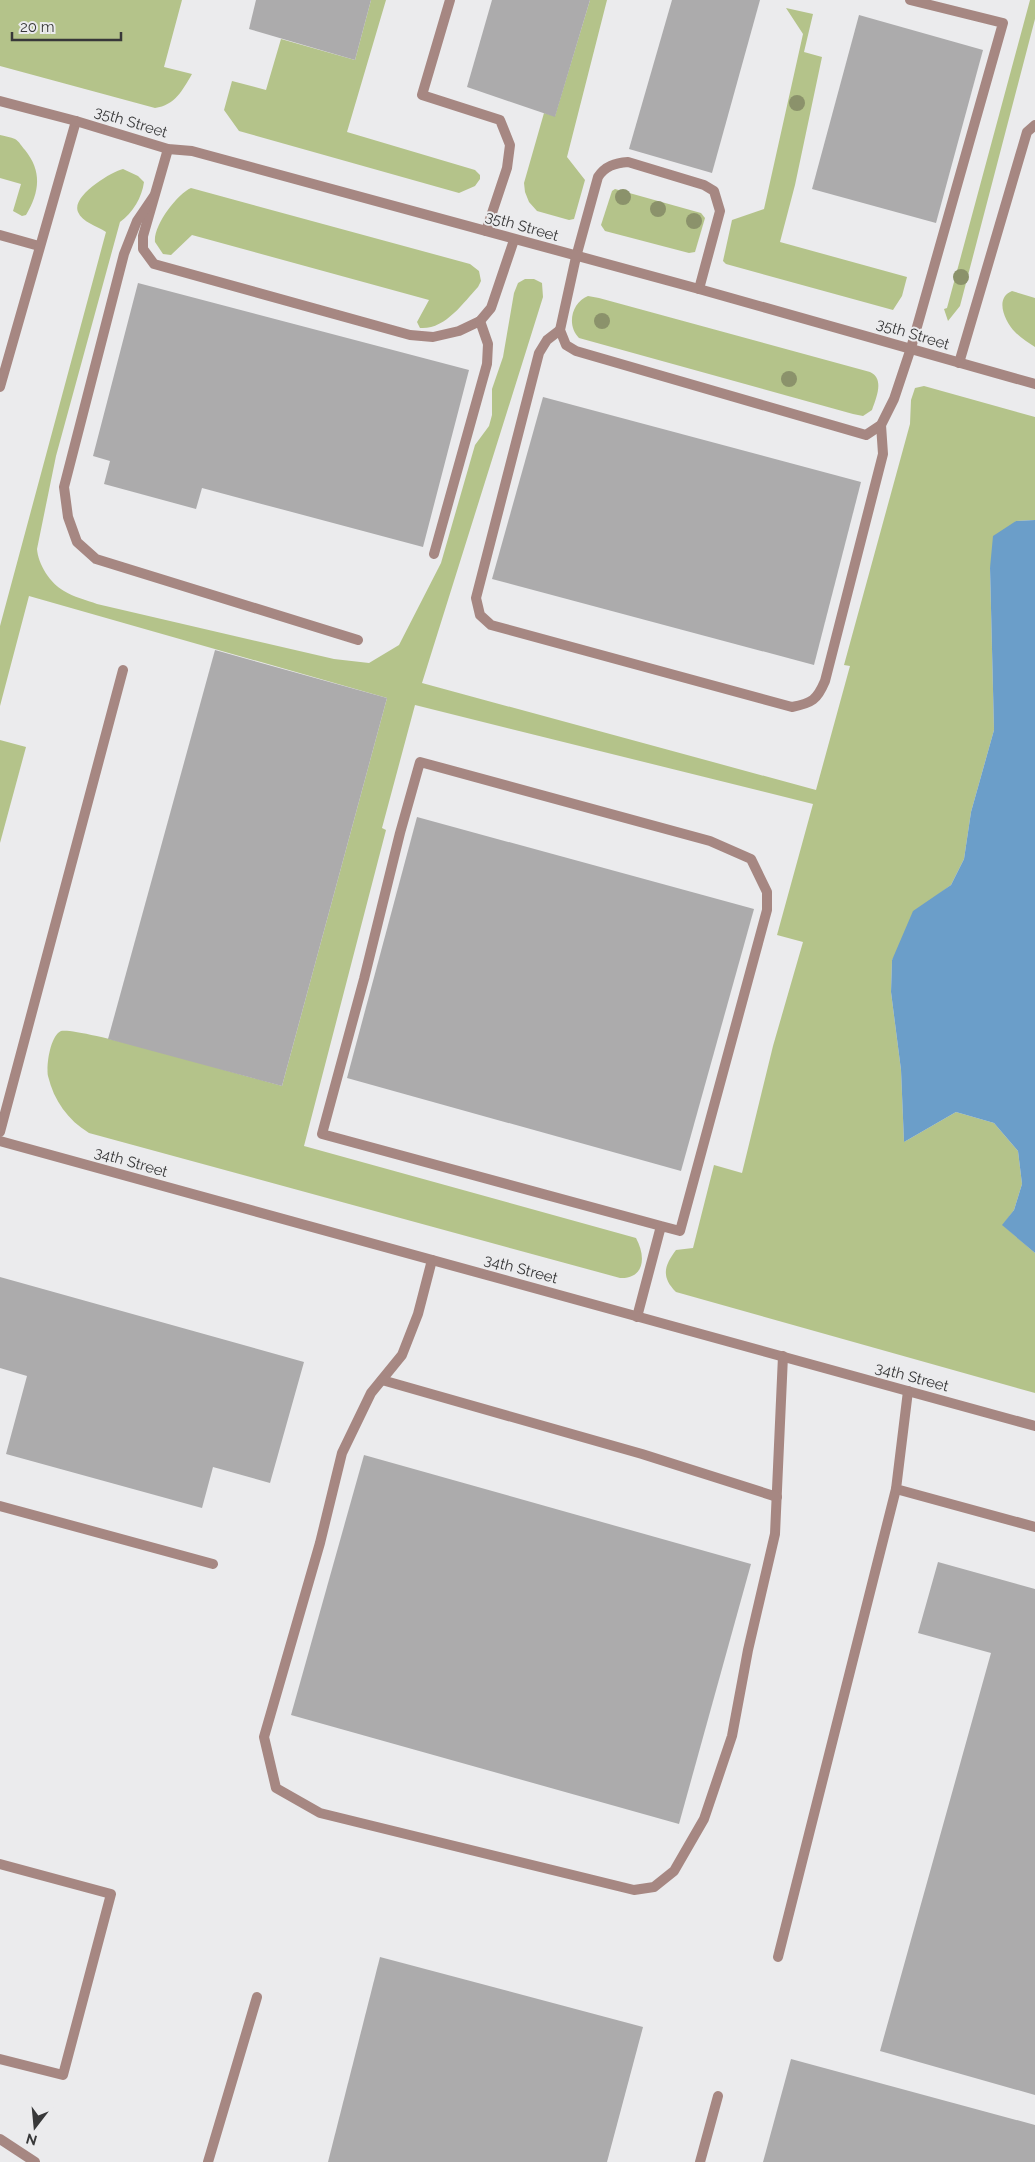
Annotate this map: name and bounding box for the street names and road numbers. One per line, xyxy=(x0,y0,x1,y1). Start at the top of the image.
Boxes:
street label: 35th Street xyxy=(92,102,170,142)
street label: 35th Street xyxy=(483,207,561,245)
street label: 35th Street xyxy=(874,314,952,354)
street label: 34th Street xyxy=(92,1143,170,1181)
street label: 34th Street xyxy=(482,1251,560,1287)
street label: 34th Street xyxy=(873,1359,951,1395)

